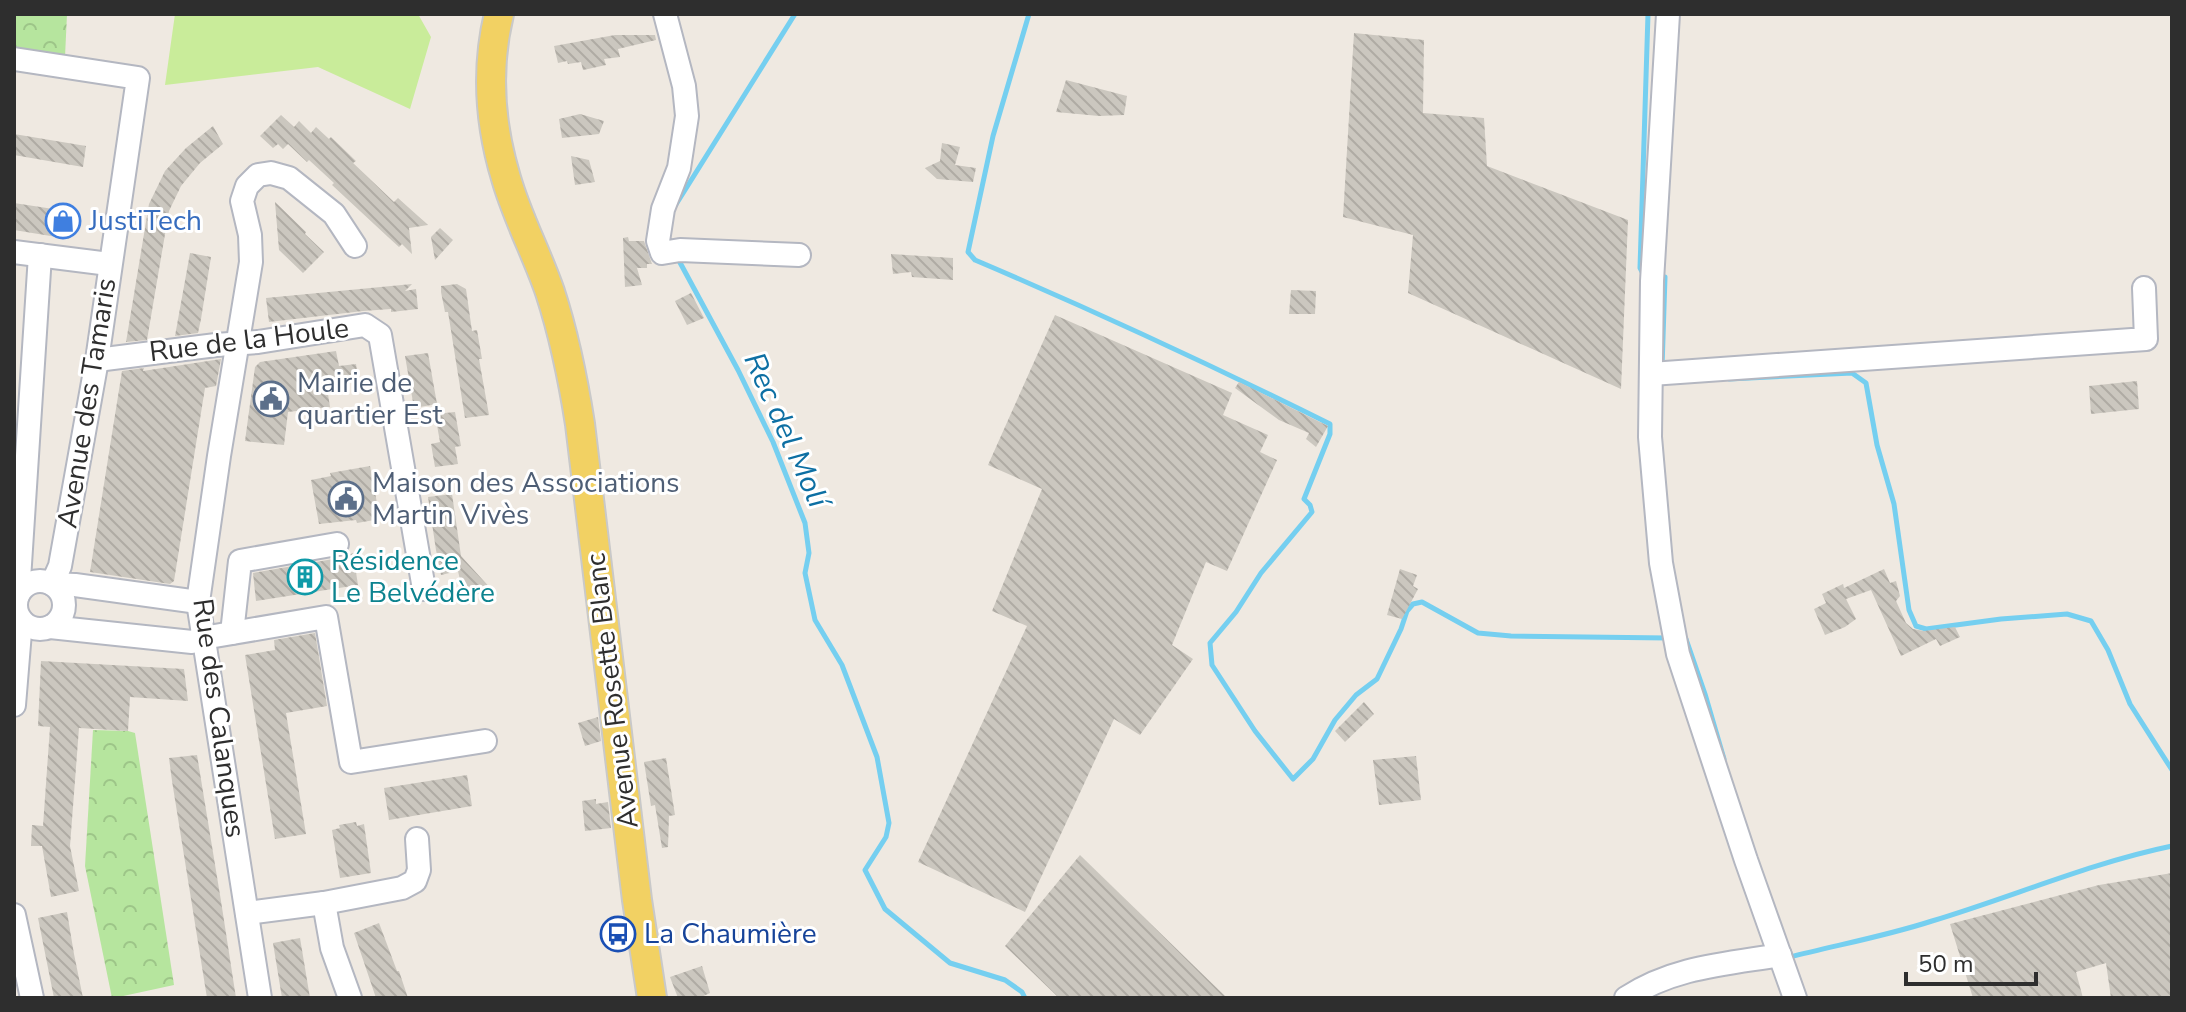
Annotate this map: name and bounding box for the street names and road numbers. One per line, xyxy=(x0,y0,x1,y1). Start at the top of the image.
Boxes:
street label: Avenue des Tamaris xyxy=(48,275,126,531)
street label: Rue de la Houle xyxy=(147,309,351,371)
street label: Avenue Rosette Blanc xyxy=(576,551,648,831)
street label: Rue des Calanques xyxy=(183,596,255,840)

